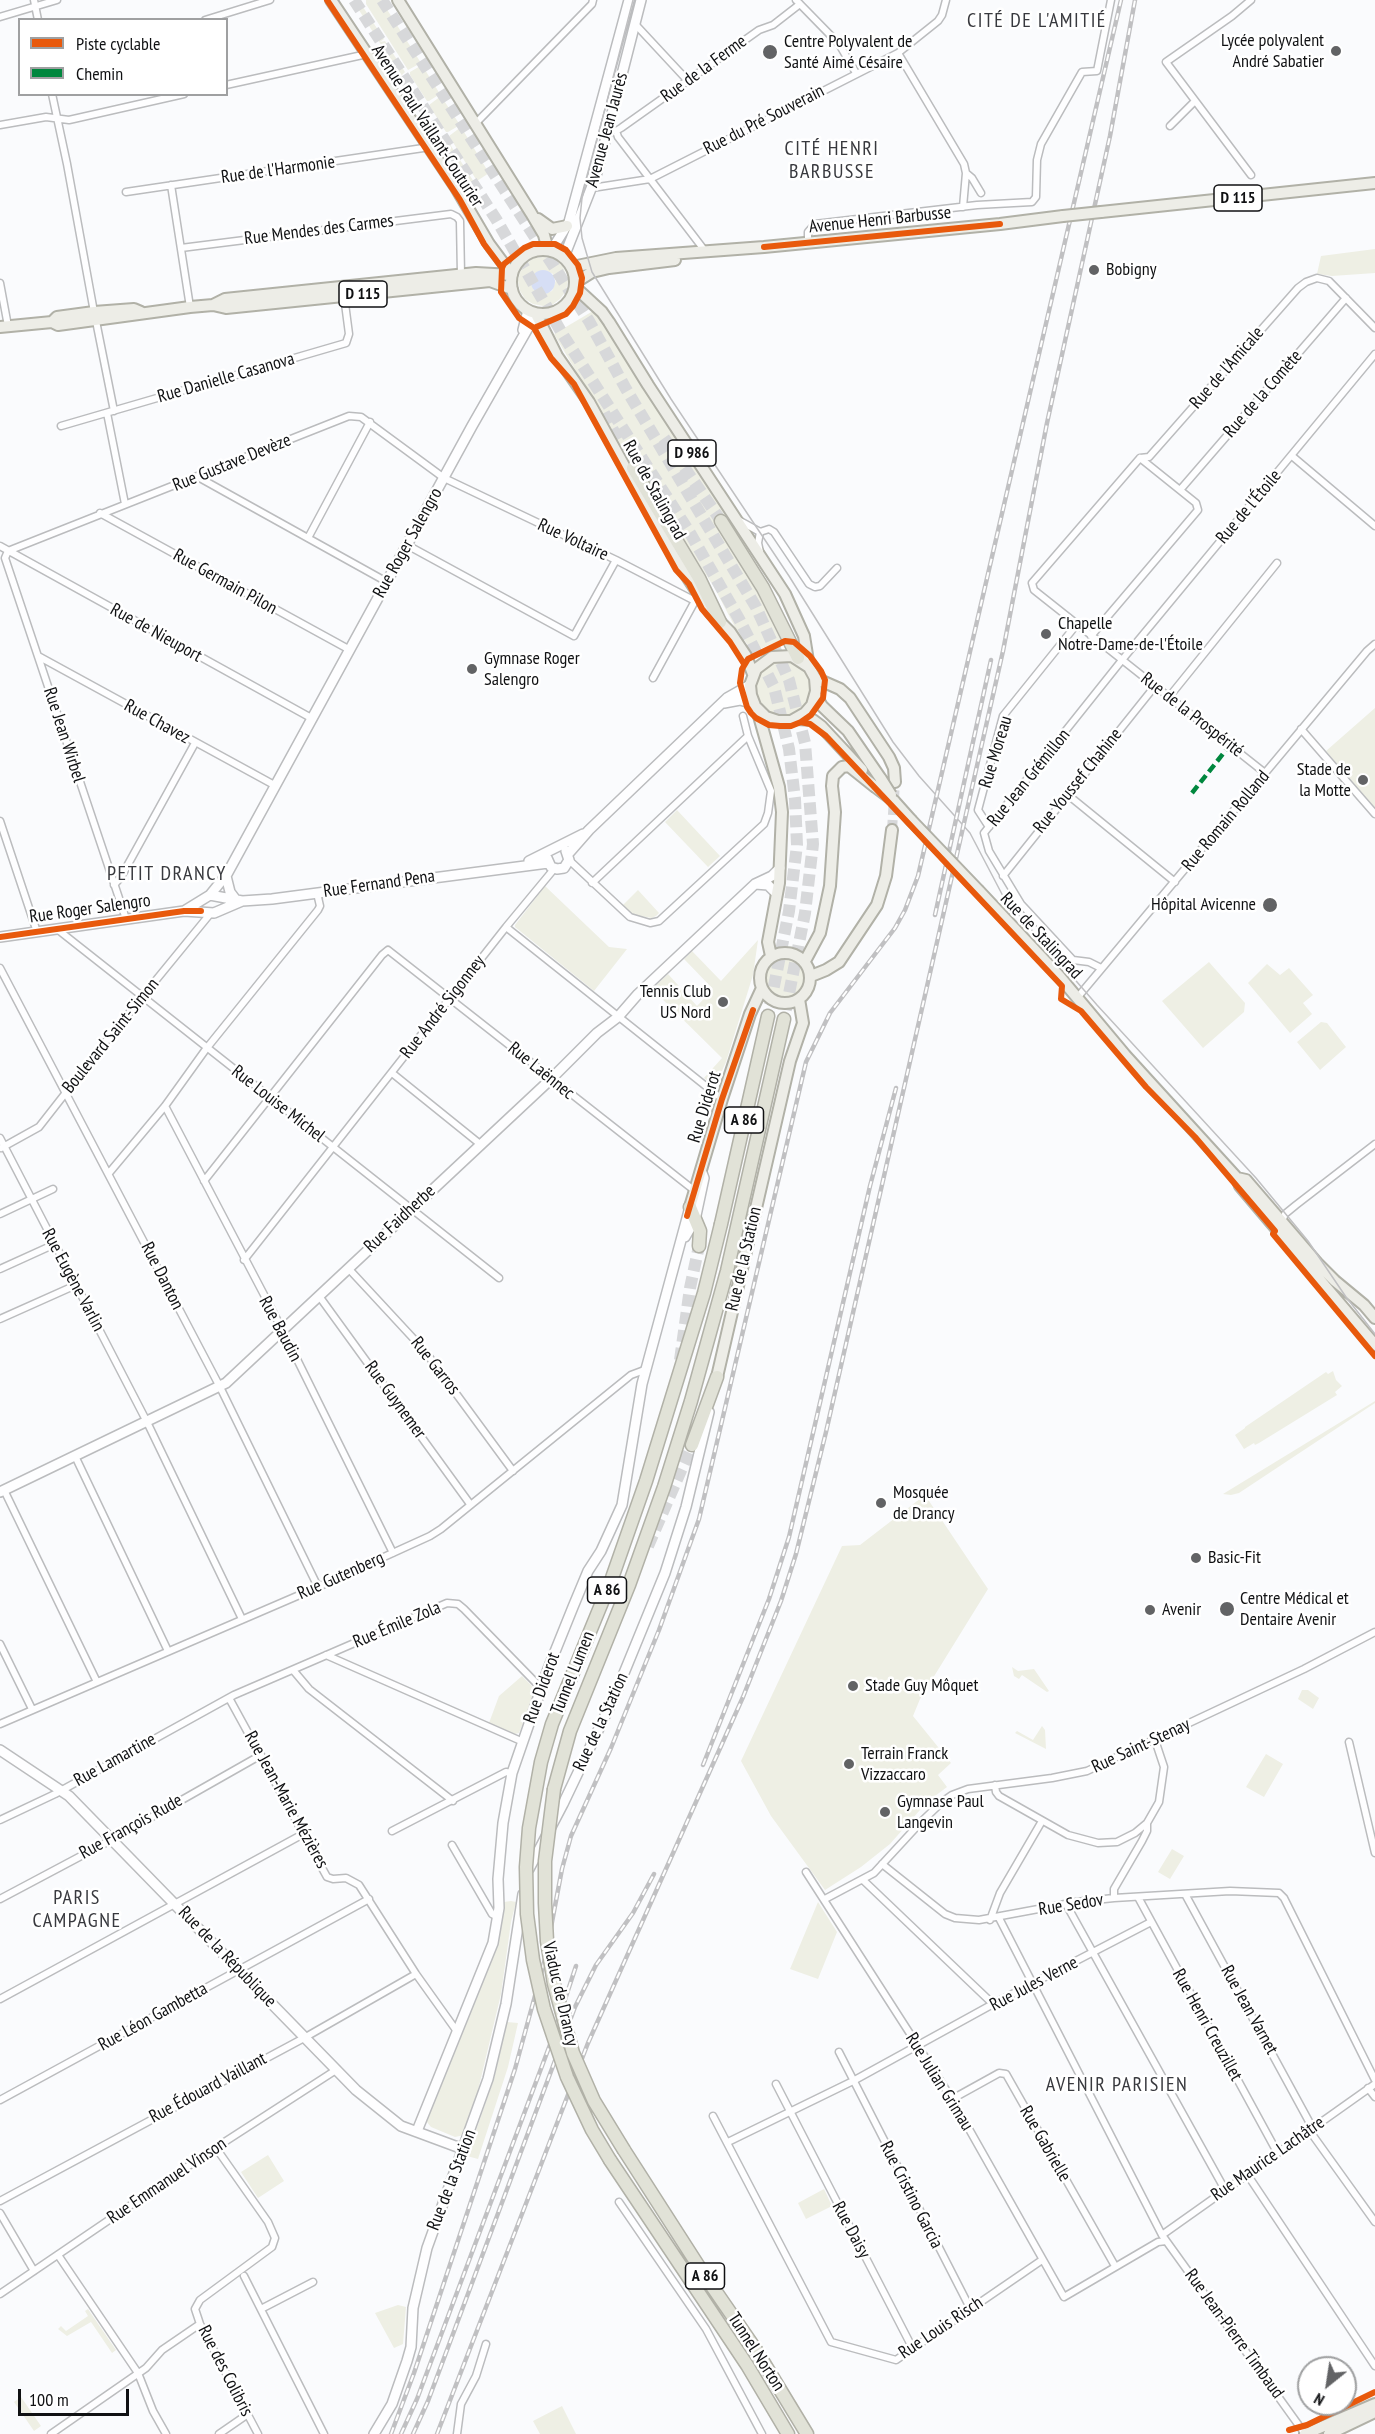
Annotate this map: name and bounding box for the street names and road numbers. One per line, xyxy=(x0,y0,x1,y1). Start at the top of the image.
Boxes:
street label: Rue de la Ferme xyxy=(657,31,751,107)
street label: Avenue Paul Vaillant-Couturier xyxy=(366,41,488,211)
street label: Avenue Jean Jaurès xyxy=(581,70,633,190)
street label: Rue du Pré Souverain xyxy=(700,80,828,160)
street label: Rue de l'Harmonie xyxy=(220,151,336,189)
road number: D 115 xyxy=(1214,185,1262,211)
street label: Avenue Henri Barbusse xyxy=(808,202,952,238)
street label: Rue Mendes des Carmes xyxy=(243,210,395,250)
road number: D 115 xyxy=(339,281,387,307)
street label: Rue de l'Amicale xyxy=(1185,323,1269,413)
street label: Rue de la Comète xyxy=(1219,346,1307,442)
street label: Rue Danielle Casanova xyxy=(155,348,297,408)
street label: Rue Gustave Devèze xyxy=(170,430,294,496)
street label: Rue de Stalingrad xyxy=(618,437,690,543)
road number: D 986 xyxy=(668,440,716,466)
street label: Rue de l'Étoile xyxy=(1212,466,1286,548)
street label: Rue Roger Salengro xyxy=(369,484,447,602)
street label: Rue Voltaire xyxy=(534,514,612,566)
street label: Rue Germain Pilon xyxy=(169,545,281,619)
street label: Rue de Nieuport xyxy=(106,599,206,667)
street label: Rue de la Prospérité xyxy=(1136,668,1248,762)
street label: Rue Jean Wirbel xyxy=(38,685,90,785)
street label: Rue Chavez xyxy=(120,695,194,749)
street label: Rue Moreau xyxy=(975,713,1017,791)
street label: Rue Youssef Chahine xyxy=(1029,724,1127,838)
street label: Rue Jean Grémillon xyxy=(983,725,1075,831)
street label: Rue Romain Rolland xyxy=(1178,766,1274,876)
street label: Rue Fernand Pena xyxy=(322,865,436,903)
street label: Rue de Stalingrad xyxy=(995,888,1087,984)
street label: Rue Roger Salengro xyxy=(28,890,152,928)
street label: Rue André Sigonney xyxy=(396,951,490,1063)
street label: Boulevard Saint-Simon xyxy=(58,974,164,1098)
street label: Rue Laënnec xyxy=(503,1038,579,1104)
street label: Rue Louise Michel xyxy=(227,1061,329,1147)
street label: Rue Diderot xyxy=(684,1068,726,1146)
road number: A 86 xyxy=(724,1107,764,1133)
street label: Rue Faidherbe xyxy=(360,1181,440,1257)
street label: Rue de la Station xyxy=(722,1205,766,1313)
street label: Rue Eugène Varlin xyxy=(37,1225,109,1335)
street label: Rue Danton xyxy=(136,1239,188,1313)
street label: Rue Baudin xyxy=(254,1293,306,1365)
street label: Rue Garros xyxy=(406,1333,464,1399)
street label: Rue Guynemer xyxy=(360,1357,430,1443)
street label: Rue Gutenberg xyxy=(294,1547,388,1605)
road number: A 86 xyxy=(588,1577,626,1603)
street label: Rue Émile Zola xyxy=(350,1597,444,1653)
street label: Tunnel Lumen xyxy=(547,1628,599,1718)
street label: Rue Diderot xyxy=(519,1650,565,1726)
street label: Rue de la Station xyxy=(569,1669,633,1775)
street label: Rue Saint-Stenay xyxy=(1088,1714,1194,1778)
street label: Rue Jean-Marie Mézières xyxy=(239,1728,333,1872)
street label: Rue Lamartine xyxy=(70,1729,160,1791)
street label: Rue François Rude xyxy=(76,1790,186,1864)
street label: Rue Sedov xyxy=(1037,1889,1105,1921)
street label: Rue de la République xyxy=(173,1902,281,2012)
street label: Viaduc de Drancy xyxy=(537,1940,583,2048)
street label: Rue Jules Verne xyxy=(986,1952,1082,2016)
street label: Rue Jean Varnet xyxy=(1216,1962,1282,2058)
street label: Rue Henri Creuzillet xyxy=(1167,1965,1247,2085)
street label: Rue Léon Gambetta xyxy=(95,1978,211,2056)
street label: Rue Julian Grimau xyxy=(900,2029,978,2135)
street label: Rue Édouard Vaillant xyxy=(146,2048,270,2128)
street label: Rue Gabrielle xyxy=(1015,2102,1075,2186)
street label: Rue Maurice Lachâtre xyxy=(1207,2112,1329,2206)
street label: Rue de la Station xyxy=(423,2126,481,2234)
street label: Rue Emmanuel Vinson xyxy=(103,2133,231,2229)
street label: Rue Cristino Garcia xyxy=(875,2138,947,2252)
street label: Rue Daisy xyxy=(827,2198,875,2262)
road number: A 86 xyxy=(686,2263,724,2289)
street label: Rue Jean-Pierre Timbaud xyxy=(1180,2265,1288,2403)
street label: Rue Louis Risch xyxy=(895,2292,987,2364)
street label: Tunnel Norton xyxy=(723,2309,789,2395)
street label: Rue des Colibris xyxy=(193,2322,257,2420)

